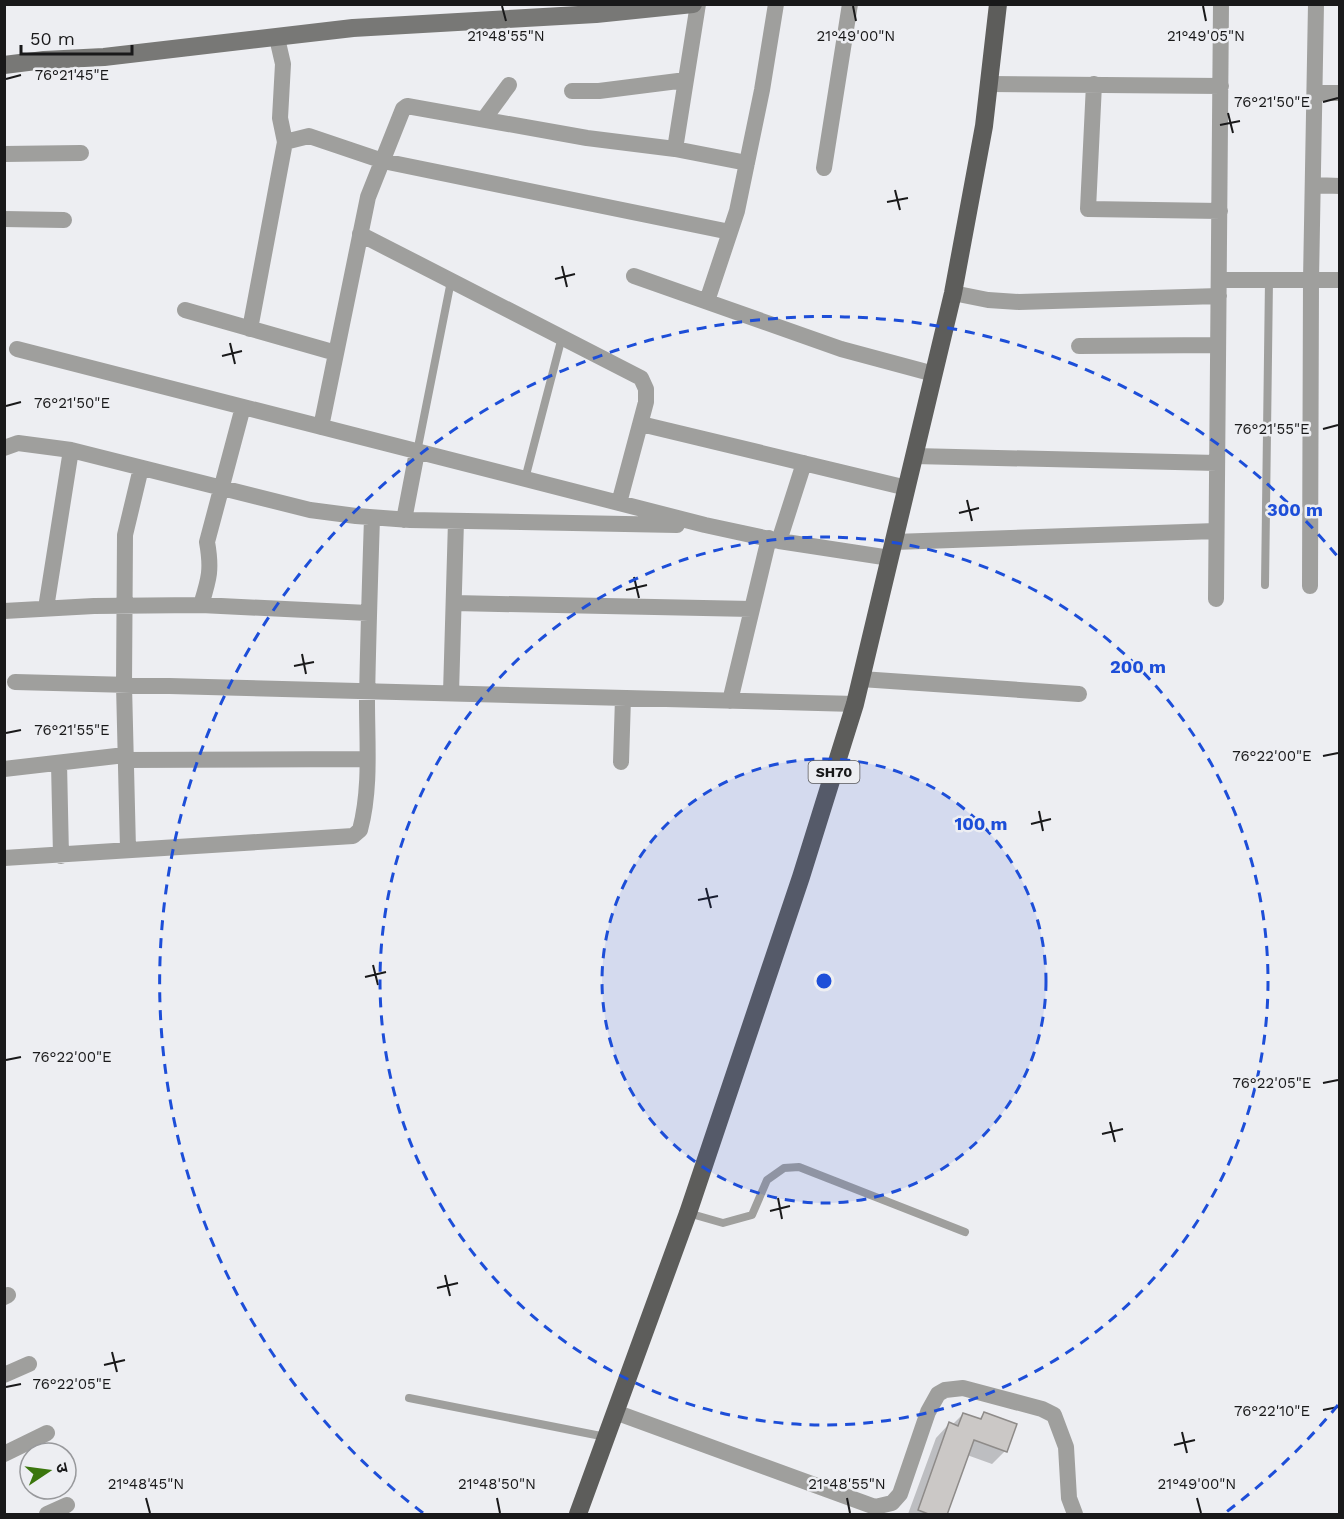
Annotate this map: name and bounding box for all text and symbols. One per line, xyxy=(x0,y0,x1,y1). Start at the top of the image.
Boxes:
scale bar xyxy=(21,18,132,56)
text: 21°48'55"N xyxy=(467,27,545,45)
text: 21°49'00"N xyxy=(817,27,895,45)
text: 21°49'05"N xyxy=(1167,27,1245,45)
text: 50 m xyxy=(30,28,75,49)
text: 76°21'45"E xyxy=(35,66,109,84)
text: 76°21'50"E xyxy=(1234,93,1310,111)
text: 76°21'50"E xyxy=(34,394,110,412)
text: 76°21'55"E xyxy=(1234,420,1310,438)
text: 300 m xyxy=(1267,499,1323,520)
text: 200 m xyxy=(1110,656,1166,677)
text: 76°21'55"E xyxy=(34,721,110,739)
text: 76°22'00"E xyxy=(1232,747,1312,765)
road number: SH70 xyxy=(808,761,860,783)
text: 100 m xyxy=(954,813,1008,834)
centre of rings xyxy=(814,971,834,991)
text: 76°22'00"E xyxy=(32,1048,112,1066)
text: 76°22'05"E xyxy=(1233,1074,1311,1092)
text: 76°22'05"E xyxy=(33,1375,111,1393)
text: 76°22'10"E xyxy=(1234,1402,1310,1420)
north arrow xyxy=(18,1441,78,1501)
text: उ xyxy=(52,1461,73,1475)
text: 21°48'45"N xyxy=(108,1475,184,1493)
text: 21°48'50"N xyxy=(458,1475,536,1493)
text: 21°48'55"N xyxy=(808,1475,886,1493)
text: 21°49'00"N xyxy=(1158,1475,1236,1493)

